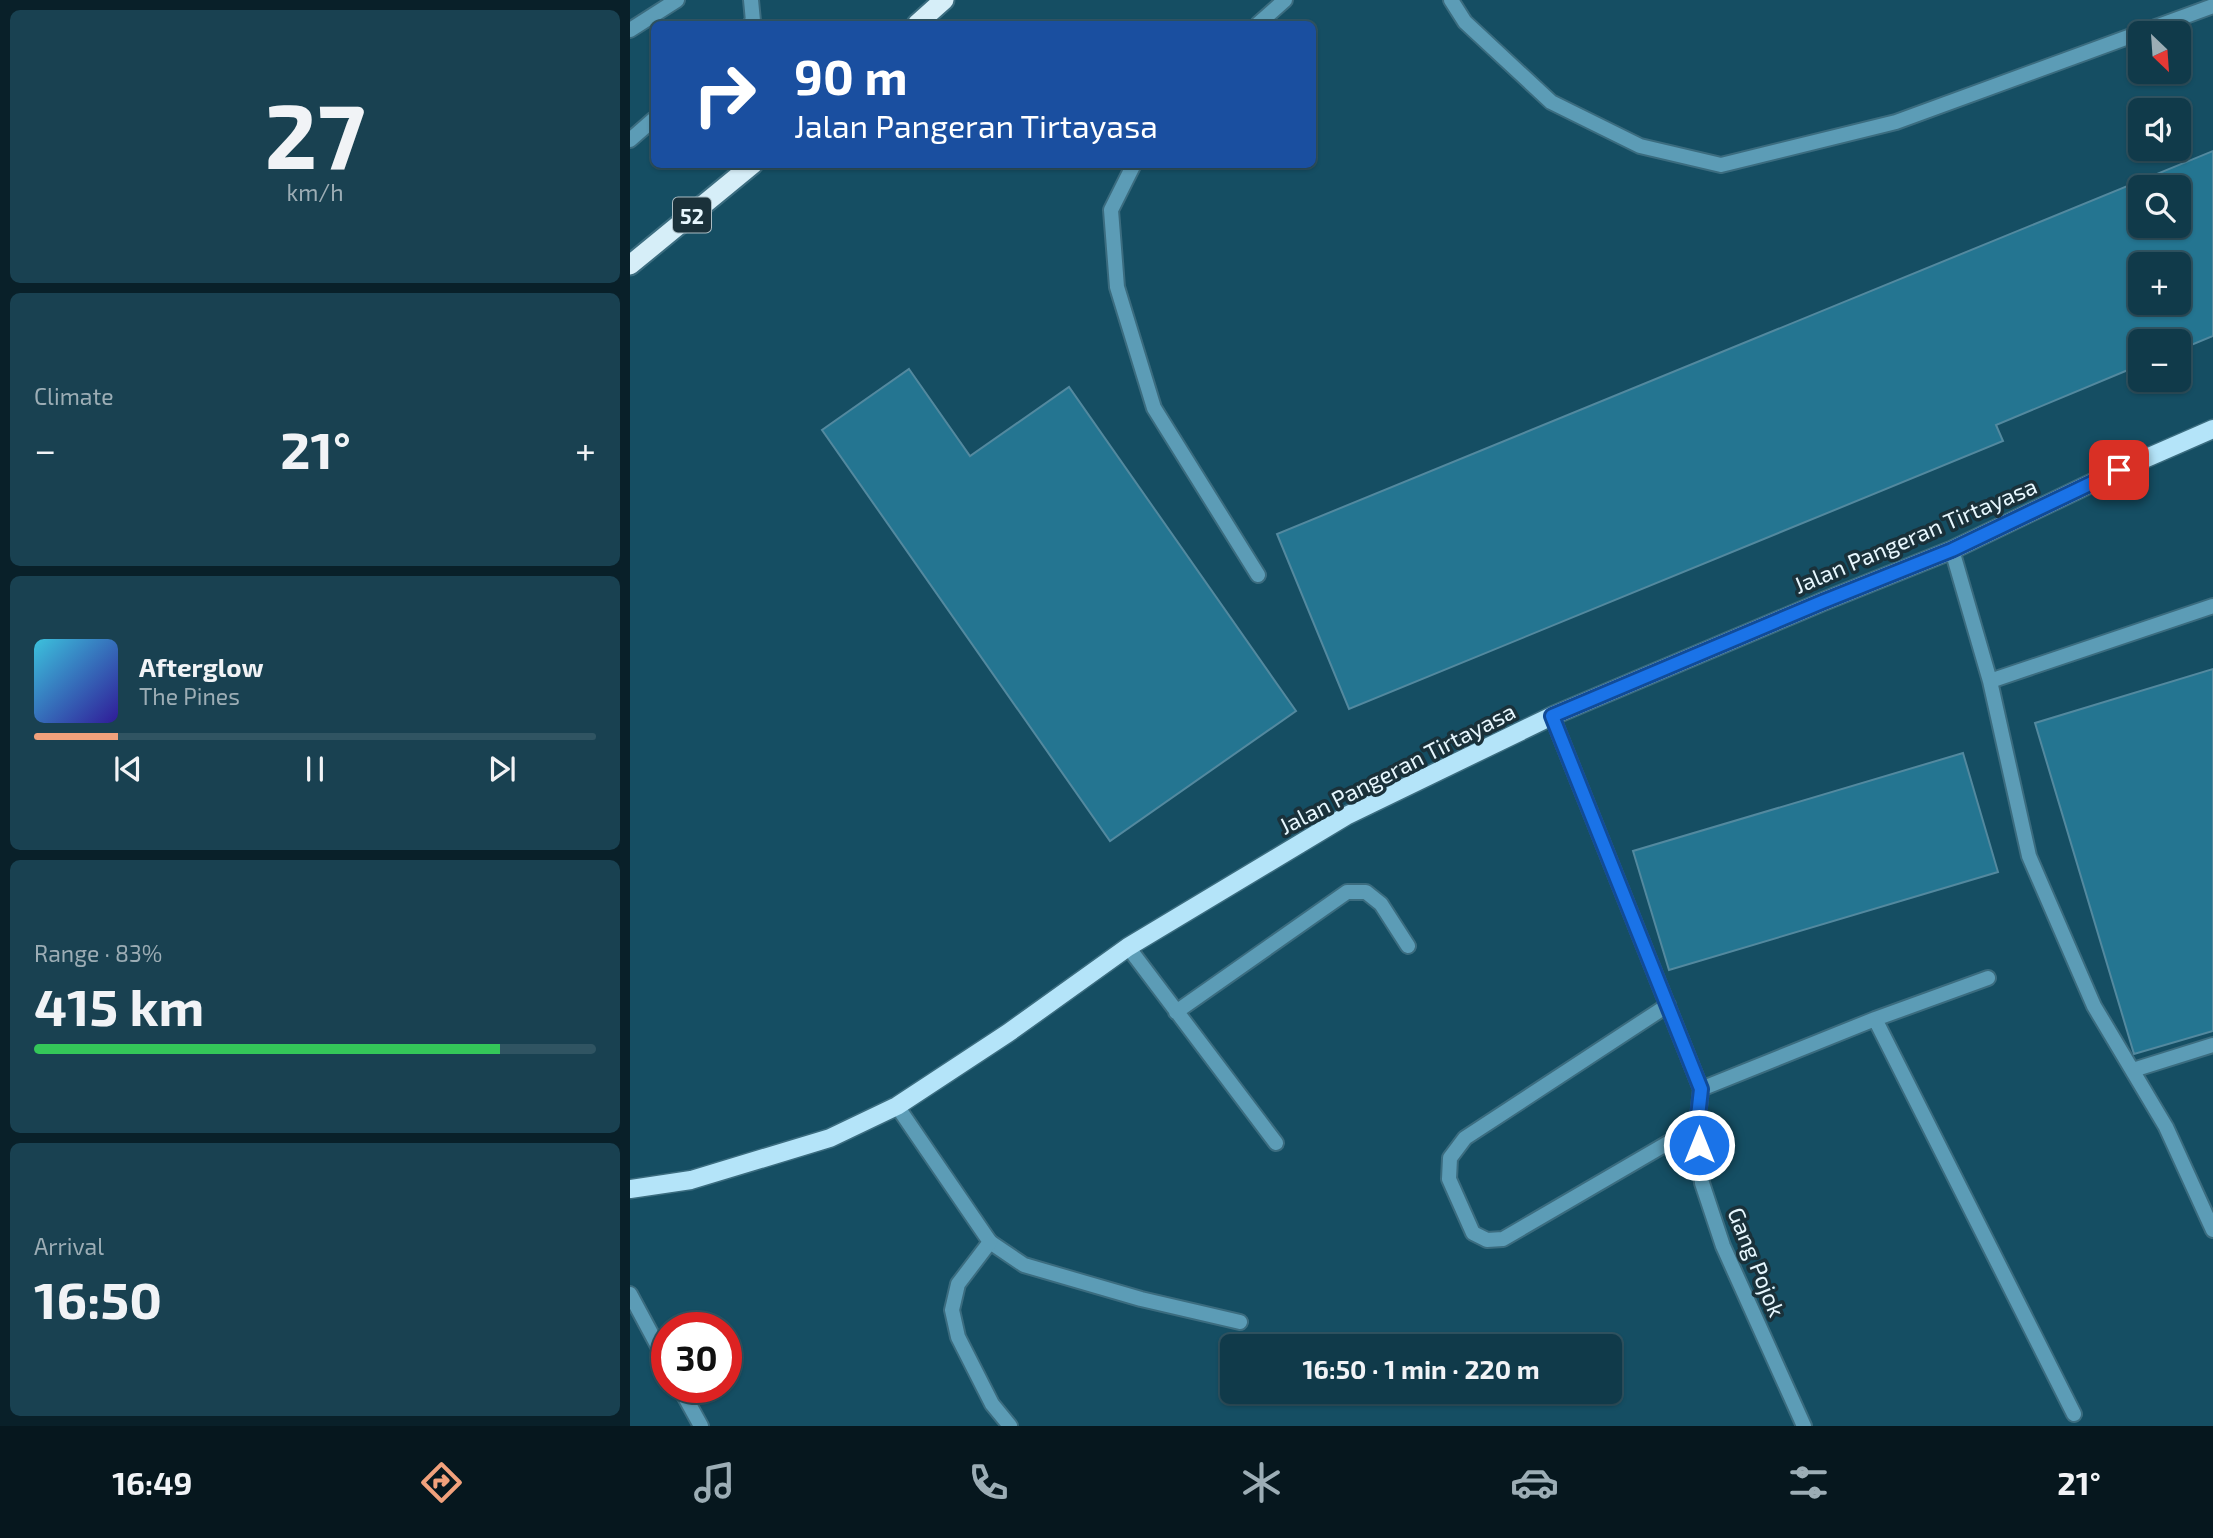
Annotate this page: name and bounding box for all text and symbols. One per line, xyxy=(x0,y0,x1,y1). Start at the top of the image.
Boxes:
north arrow xyxy=(2128,21,2191,84)
map controls xyxy=(2128,21,2191,392)
text: 90 m xyxy=(794,46,908,105)
icon: right xyxy=(679,49,770,140)
text: 27 xyxy=(265,78,365,187)
button: sound xyxy=(2128,98,2191,161)
text: Jalan Pangeran Tirtayasa xyxy=(794,106,1158,144)
button: search xyxy=(2128,175,2191,238)
text: km/h xyxy=(286,178,344,206)
road number: 52 xyxy=(673,198,711,232)
button: + xyxy=(2128,252,2191,315)
button: − xyxy=(2128,329,2191,392)
text: Climate xyxy=(34,382,114,410)
text: 21° xyxy=(280,417,351,479)
text: − xyxy=(34,426,56,472)
text: + xyxy=(575,426,596,472)
pin xyxy=(2089,440,2149,500)
icon: arrive xyxy=(2100,451,2138,489)
street label: Jalan Pangeran Tirtayasa xyxy=(1789,471,2041,599)
text: Afterglow xyxy=(139,651,264,682)
text: The Pines xyxy=(139,682,240,710)
street label: Jalan Pangeran Tirtayasa xyxy=(1274,696,1520,840)
icon: previous xyxy=(109,750,147,788)
icon: pause xyxy=(296,750,334,788)
icon: next xyxy=(483,750,521,788)
text: Range · 83% xyxy=(34,939,162,967)
text: 415 km xyxy=(34,974,204,1036)
position arrow xyxy=(1662,1108,1736,1182)
street label: Gang Pojok xyxy=(1722,1203,1792,1321)
text: Arrival xyxy=(34,1232,104,1260)
text: 16:50 xyxy=(34,1267,162,1329)
speed limit sign: 30 xyxy=(651,1312,742,1403)
text: 16:50 · 1 min · 220 m xyxy=(1302,1353,1540,1384)
icon: directions xyxy=(417,1458,466,1507)
icon: music xyxy=(690,1458,739,1507)
icon: phone xyxy=(964,1458,1013,1507)
icon: climate xyxy=(1237,1458,1286,1507)
icon: car xyxy=(1510,1458,1559,1507)
icon: filters xyxy=(1784,1458,1833,1507)
text: 16:49 xyxy=(112,1463,192,1501)
text: 21° xyxy=(2057,1463,2101,1501)

